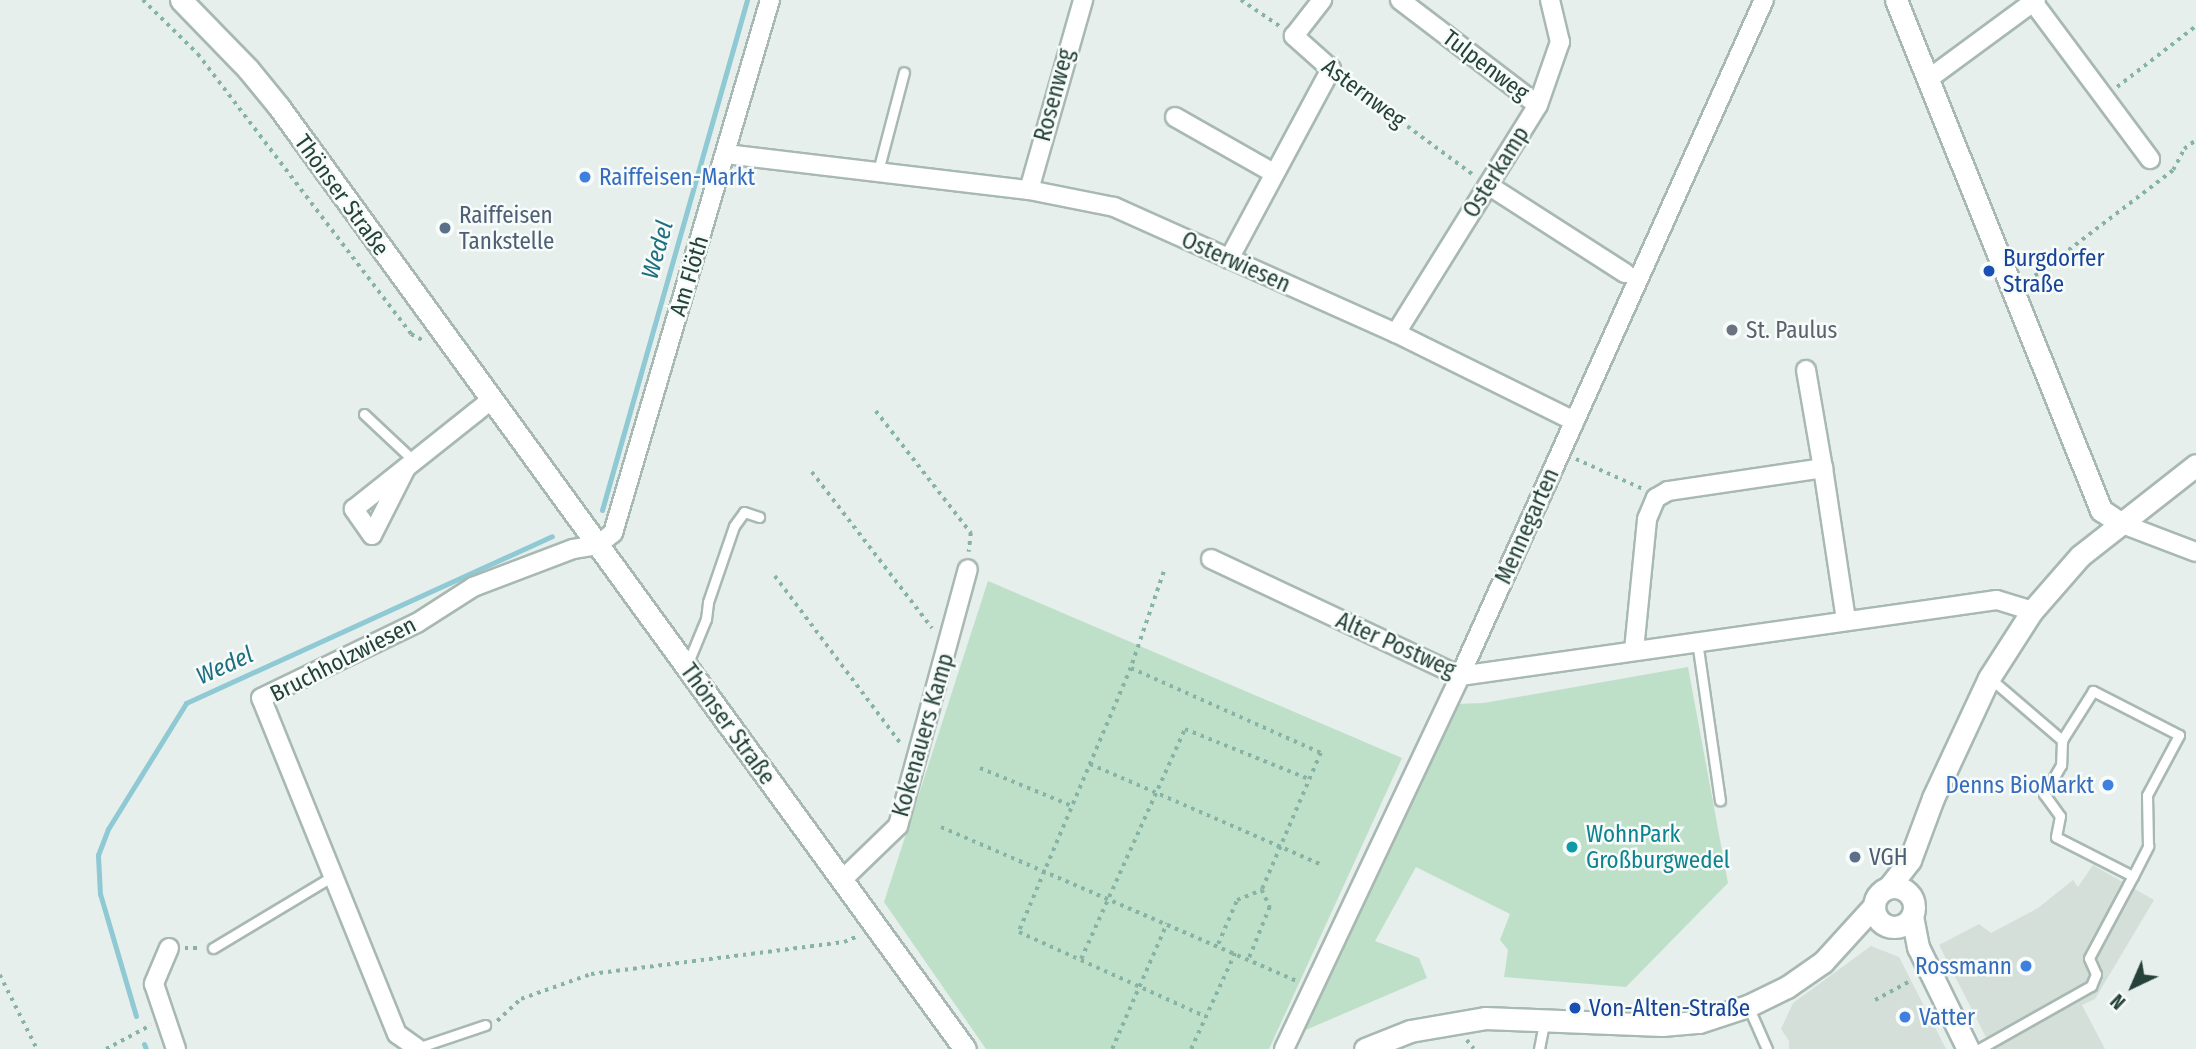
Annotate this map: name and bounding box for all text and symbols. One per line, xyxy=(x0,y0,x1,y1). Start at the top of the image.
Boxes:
street label: Tulpenweg xyxy=(1437,24,1535,106)
street label: Rosenweg xyxy=(1028,46,1080,144)
street label: Asternweg xyxy=(1317,53,1411,133)
street label: Osterkamp xyxy=(1457,121,1535,223)
street label: Thönser Straße xyxy=(289,129,395,261)
place label: Raiffeisen-Markt xyxy=(599,163,755,191)
marker: Raiffeisen-Markt xyxy=(577,169,593,185)
place label: Raiffeisen Tankstelle xyxy=(459,201,554,255)
water label: Wedel xyxy=(636,218,680,282)
marker: Raiffeisen Tankstelle xyxy=(437,220,453,236)
street label: Osterwiesen xyxy=(1177,226,1295,298)
street label: Am Flöth xyxy=(664,232,714,320)
place label: Burgdorfer Straße xyxy=(2003,244,2104,298)
marker: Burgdorfer Straße xyxy=(1981,263,1997,279)
place label: St. Paulus xyxy=(1746,316,1837,344)
marker: St. Paulus xyxy=(1724,322,1740,338)
street label: Mennegarten xyxy=(1489,464,1565,588)
street label: Alter Postweg xyxy=(1332,606,1460,684)
street label: Bruchholzwiesen xyxy=(266,610,420,708)
water label: Wedel xyxy=(192,641,258,691)
street label: Kokenauers Kamp xyxy=(886,650,960,820)
street label: Thönser Straße xyxy=(675,658,781,790)
place label: Denns BioMarkt xyxy=(1945,771,2094,799)
marker: Denns BioMarkt xyxy=(2100,777,2116,793)
place label: WohnPark Großburgwedel xyxy=(1586,820,1730,874)
marker: WohnPark Großburgwedel xyxy=(1564,839,1580,855)
place label: VGH xyxy=(1869,843,1908,871)
marker: VGH xyxy=(1847,849,1863,865)
north arrow xyxy=(2098,951,2168,1021)
place label: Rossmann xyxy=(1915,952,2012,980)
marker: Rossmann xyxy=(2018,958,2034,974)
text: N xyxy=(2106,989,2130,1014)
place label: Von-Alten-Straße xyxy=(1589,994,1750,1022)
marker: Von-Alten-Straße xyxy=(1567,1000,1583,1016)
place label: Vatter xyxy=(1919,1003,1975,1031)
marker: Vatter xyxy=(1897,1009,1913,1025)

